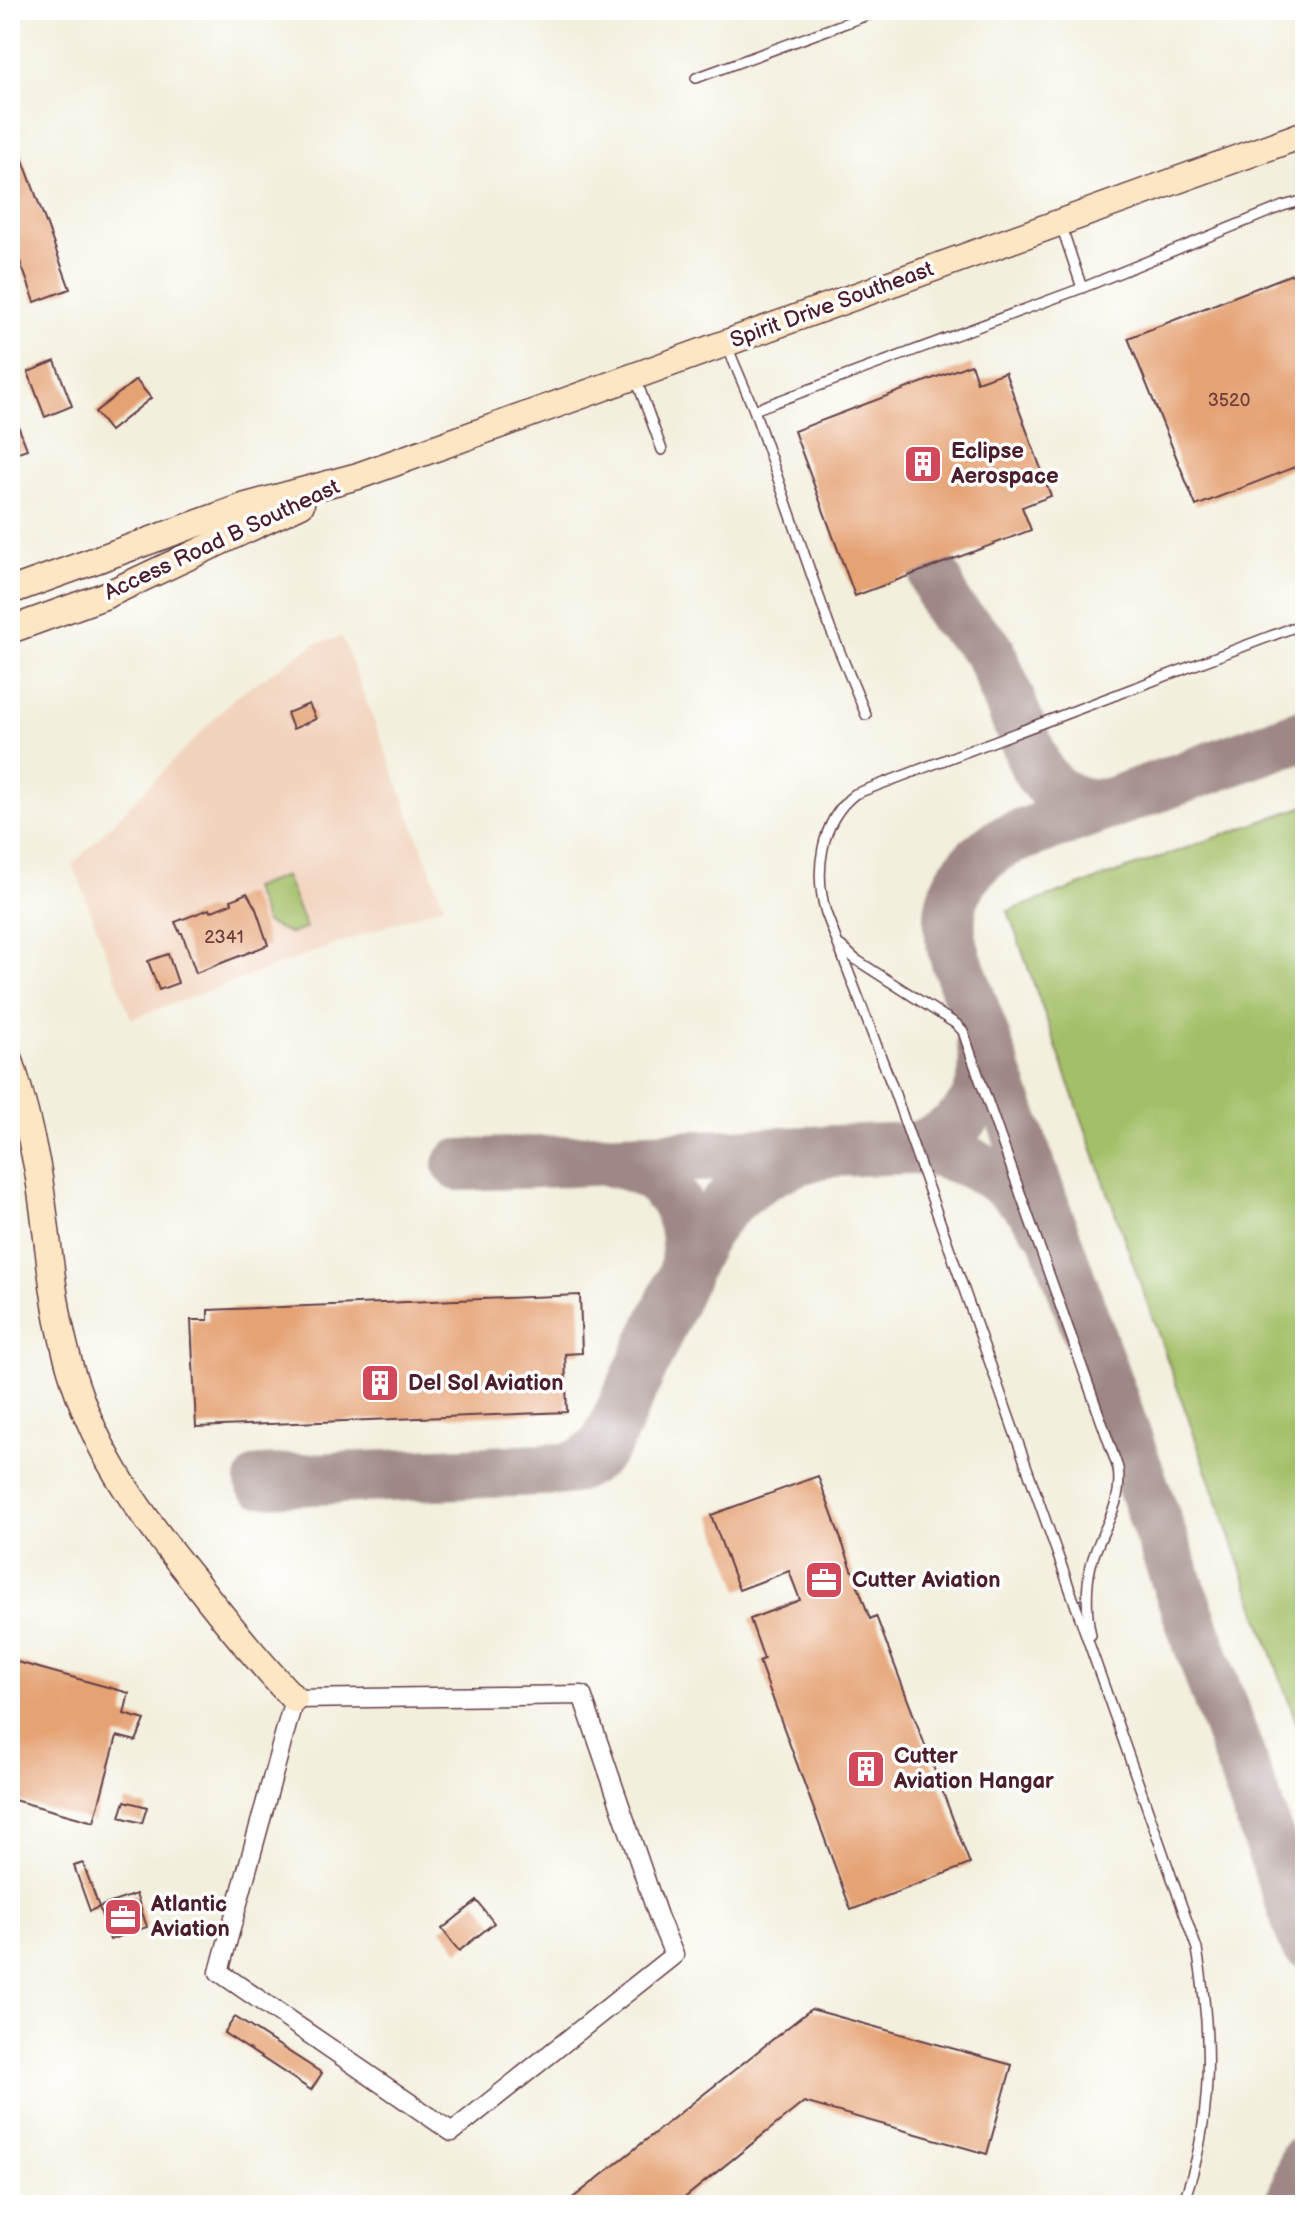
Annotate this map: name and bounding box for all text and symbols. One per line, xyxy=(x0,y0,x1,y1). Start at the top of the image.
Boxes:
street label: Spirit Drive Southeast xyxy=(727,256,937,354)
house number: 3520 xyxy=(1208,390,1250,411)
place label: Eclipse Aerospace xyxy=(950,438,1059,490)
building icon: Eclipse Aerospace xyxy=(902,443,944,485)
street label: Access Road B Southeast xyxy=(100,473,344,606)
house number: 2341 xyxy=(204,927,244,948)
building icon: Del Sol Aviation xyxy=(359,1362,401,1404)
place label: Del Sol Aviation xyxy=(408,1370,564,1397)
office icon: Cutter Aviation xyxy=(803,1559,845,1601)
place label: Cutter Aviation xyxy=(852,1567,1001,1594)
place label: Cutter Aviation Hangar xyxy=(893,1743,1054,1795)
building icon: Cutter Aviation Hangar xyxy=(845,1748,887,1790)
place label: Atlantic Aviation xyxy=(150,1891,230,1943)
office icon: Atlantic Aviation xyxy=(102,1896,144,1938)

